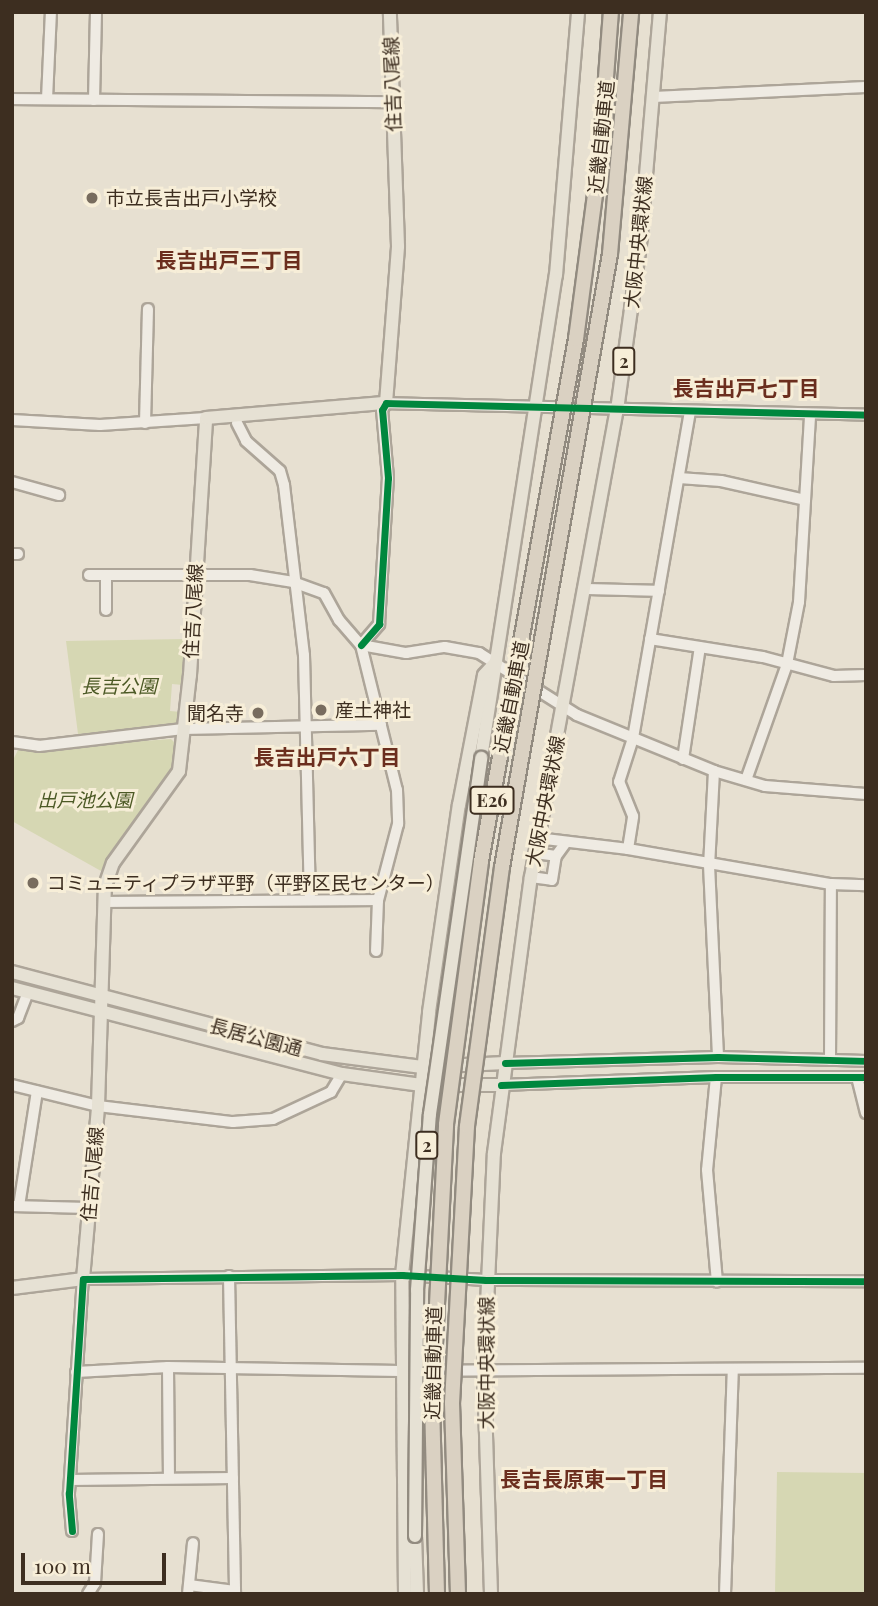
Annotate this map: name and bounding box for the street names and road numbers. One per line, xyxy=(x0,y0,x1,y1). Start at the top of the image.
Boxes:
street label: 住吉八尾線 xyxy=(379,36,405,132)
street label: 近畿自動車道 xyxy=(584,79,618,195)
street label: 大阪中央環状線 xyxy=(620,175,656,309)
road number: 2 xyxy=(612,346,636,376)
street label: 住吉八尾線 xyxy=(179,563,207,659)
street label: 近畿自動車道 xyxy=(489,639,533,755)
street label: 大阪中央環状線 xyxy=(521,734,569,868)
road number: E26 xyxy=(469,786,515,814)
street label: 長居公園通 xyxy=(207,1014,305,1060)
street label: 住吉八尾線 xyxy=(77,1126,107,1222)
road number: 2 xyxy=(415,1130,439,1160)
street label: 大阪中央環状線 xyxy=(475,1297,497,1429)
street label: 近畿自動車道 xyxy=(421,1306,445,1420)

